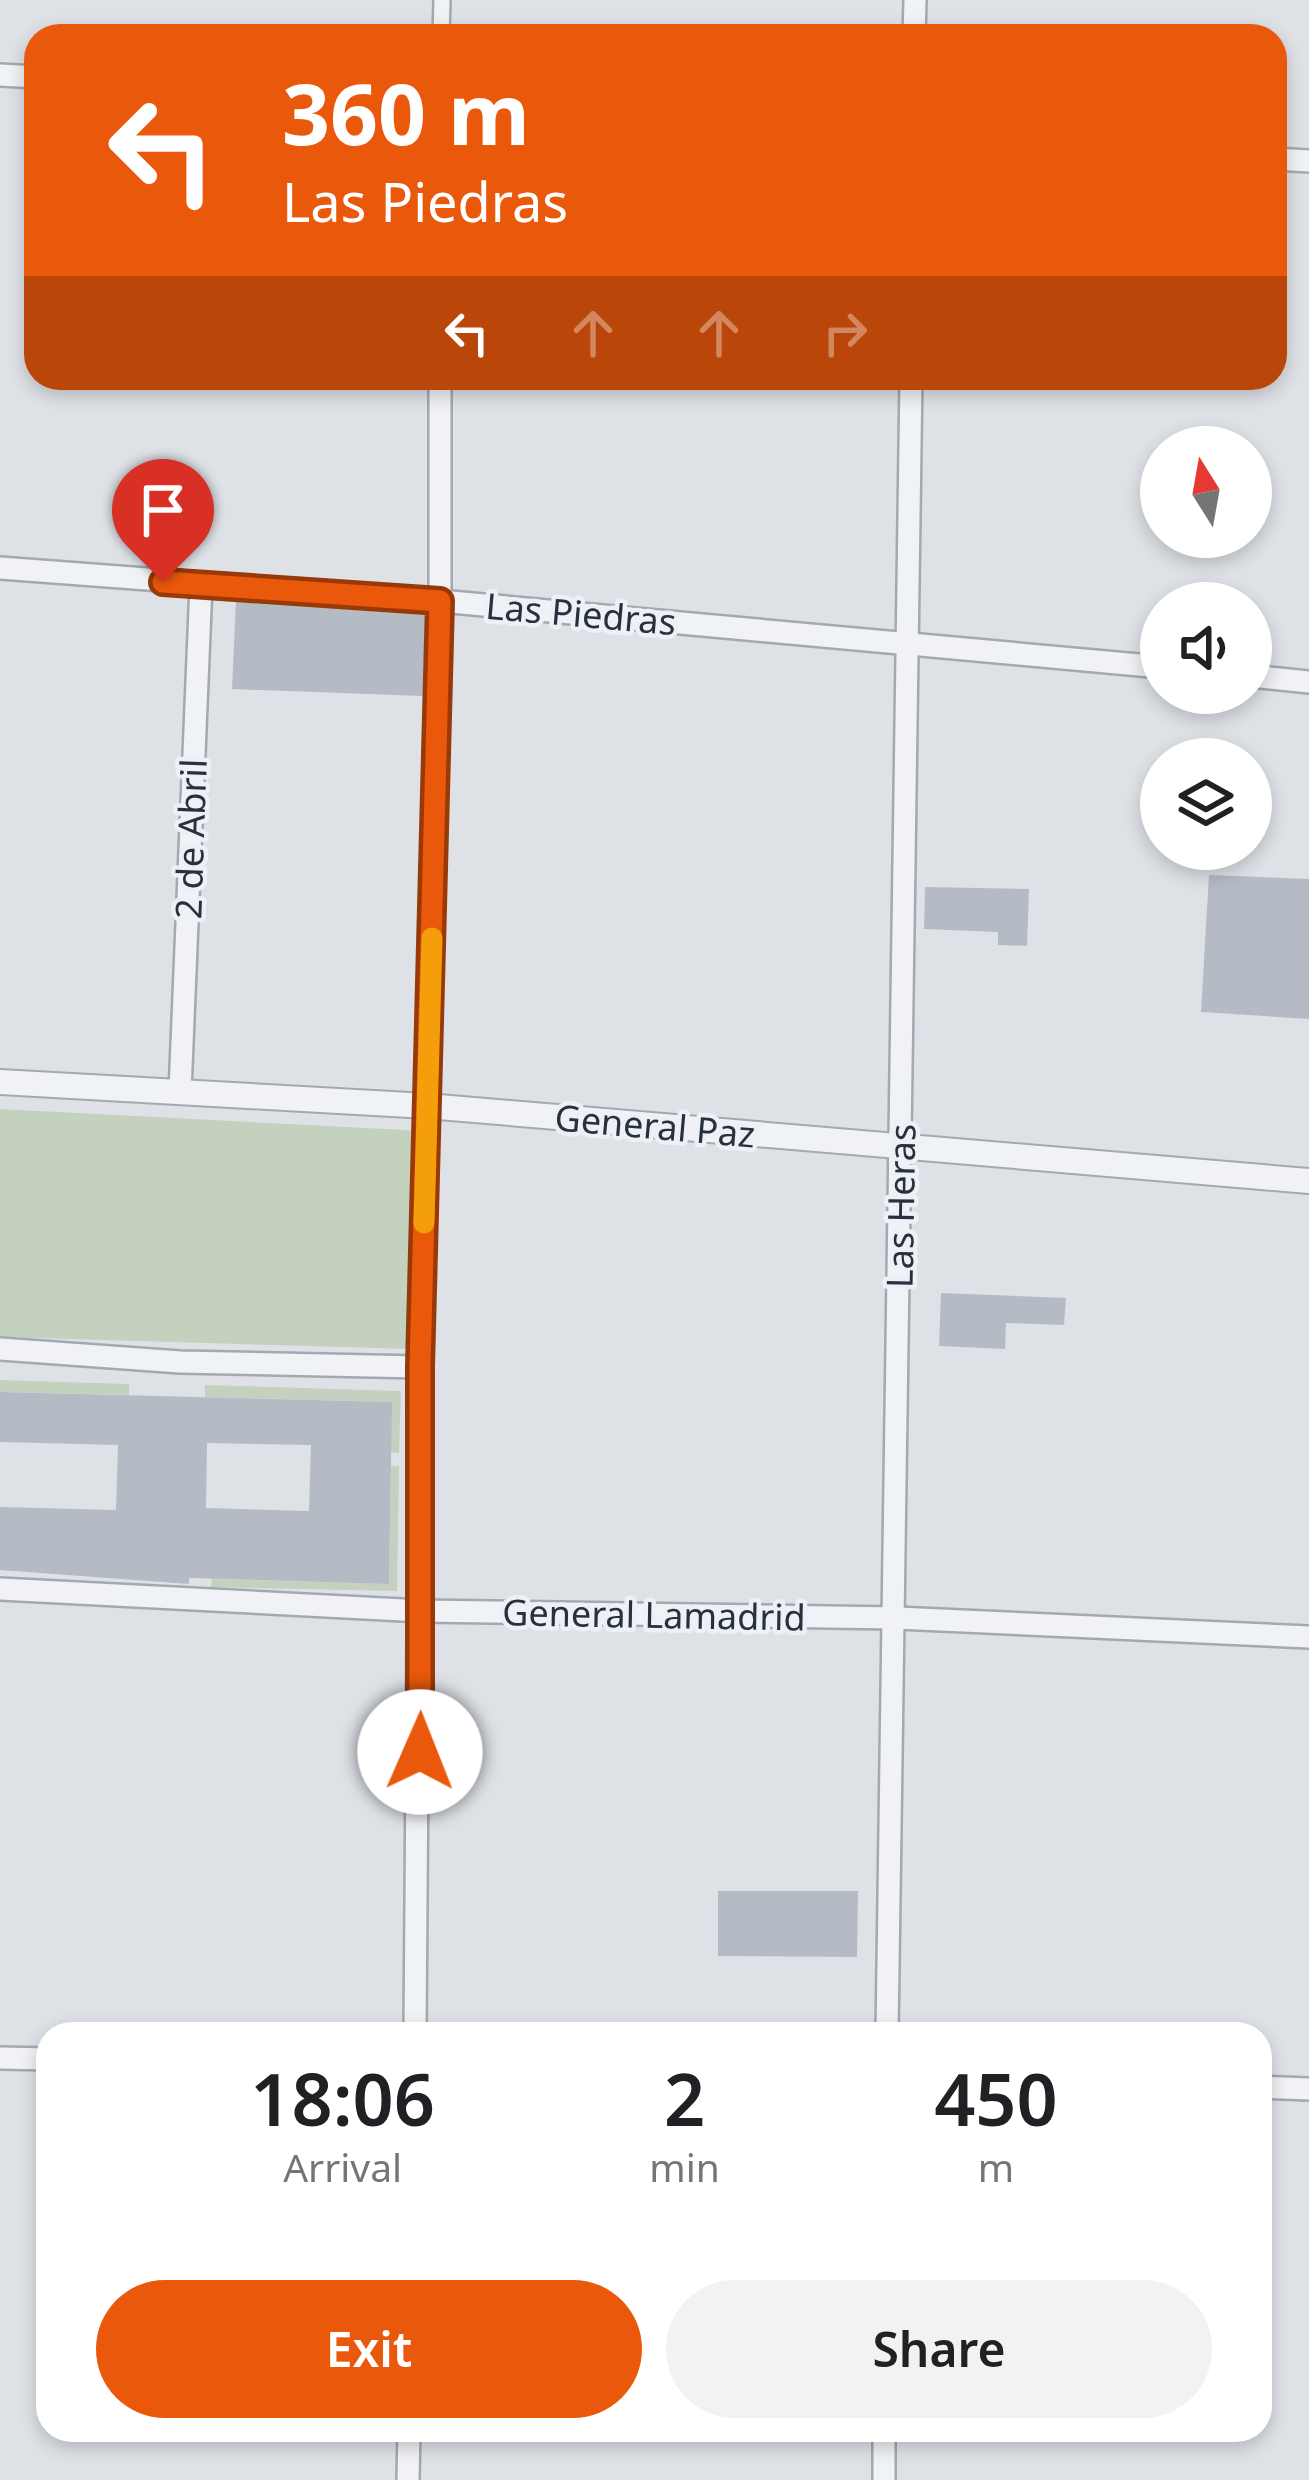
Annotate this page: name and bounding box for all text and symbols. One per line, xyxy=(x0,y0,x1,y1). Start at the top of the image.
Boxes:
text: 360 m xyxy=(282,55,530,170)
icon: left xyxy=(84,72,240,228)
text: Las Piedras xyxy=(282,164,568,238)
icon: left xyxy=(434,300,500,366)
icon: ahead xyxy=(560,300,626,366)
icon: ahead xyxy=(686,300,752,366)
icon: right xyxy=(812,300,878,366)
north arrow xyxy=(1140,426,1272,558)
map controls xyxy=(1140,426,1272,870)
pin xyxy=(112,459,214,582)
icon: arrive xyxy=(130,477,196,543)
street label: Las Piedras xyxy=(484,581,678,646)
button: sound xyxy=(1140,582,1272,714)
button: layers xyxy=(1140,738,1272,870)
street label: 2 de Abril xyxy=(163,758,218,920)
street label: General Paz xyxy=(553,1092,757,1159)
street label: Las Heras xyxy=(875,1123,926,1289)
street label: General Lamadrid xyxy=(502,1587,806,1642)
position arrow xyxy=(357,1689,483,1815)
text: 18:06 xyxy=(250,2049,435,2147)
text: 2 xyxy=(664,2049,705,2147)
text: 450 xyxy=(934,2049,1058,2147)
text: Arrival xyxy=(283,2140,402,2193)
text: min xyxy=(649,2140,720,2193)
text: m xyxy=(978,2140,1014,2193)
button: Exit xyxy=(96,2280,642,2418)
button: Share xyxy=(666,2280,1212,2418)

